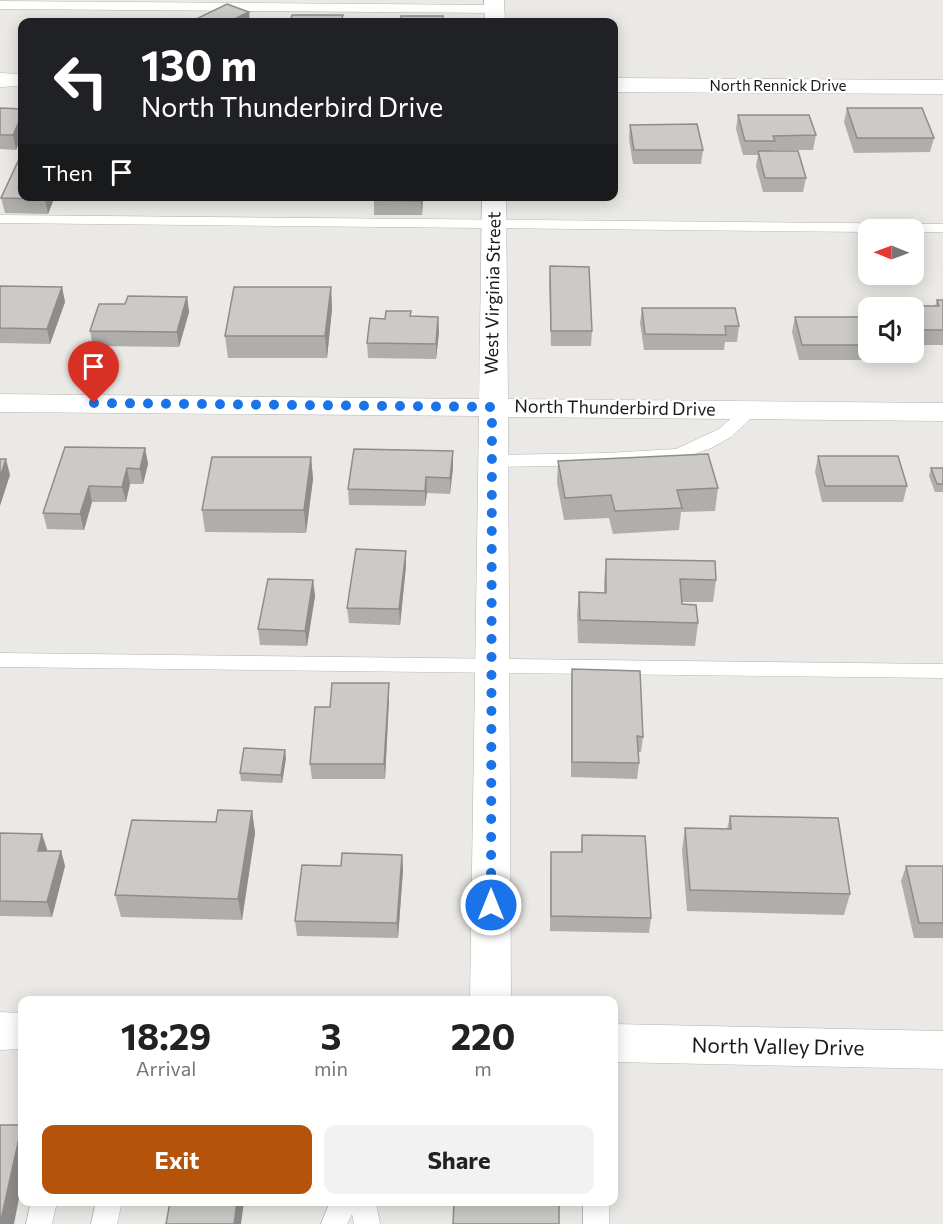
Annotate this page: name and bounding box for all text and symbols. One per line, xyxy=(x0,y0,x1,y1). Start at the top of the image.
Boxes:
text: 130 m xyxy=(141,38,257,90)
icon: left xyxy=(42,42,120,120)
street label: North Rennick Drive xyxy=(709,76,847,94)
text: North Thunderbird Drive xyxy=(141,90,443,123)
icon: arrive xyxy=(105,156,138,189)
text: Then xyxy=(42,159,93,186)
street label: West Virginia Street xyxy=(480,211,504,375)
north arrow xyxy=(858,219,924,285)
map controls xyxy=(858,219,924,363)
button: sound xyxy=(858,297,924,363)
pin xyxy=(68,341,119,403)
icon: arrive xyxy=(77,350,110,383)
street label: North Thunderbird Drive xyxy=(514,394,716,420)
position arrow xyxy=(459,873,523,937)
text: 18:29 xyxy=(121,1013,211,1057)
text: 3 xyxy=(320,1013,341,1057)
text: 220 xyxy=(451,1013,515,1057)
street label: North Valley Drive xyxy=(691,1031,865,1060)
text: Arrival xyxy=(136,1056,196,1080)
text: min xyxy=(314,1056,348,1080)
text: m xyxy=(474,1056,492,1080)
button: Exit xyxy=(42,1125,312,1194)
button: Share xyxy=(324,1125,594,1194)

